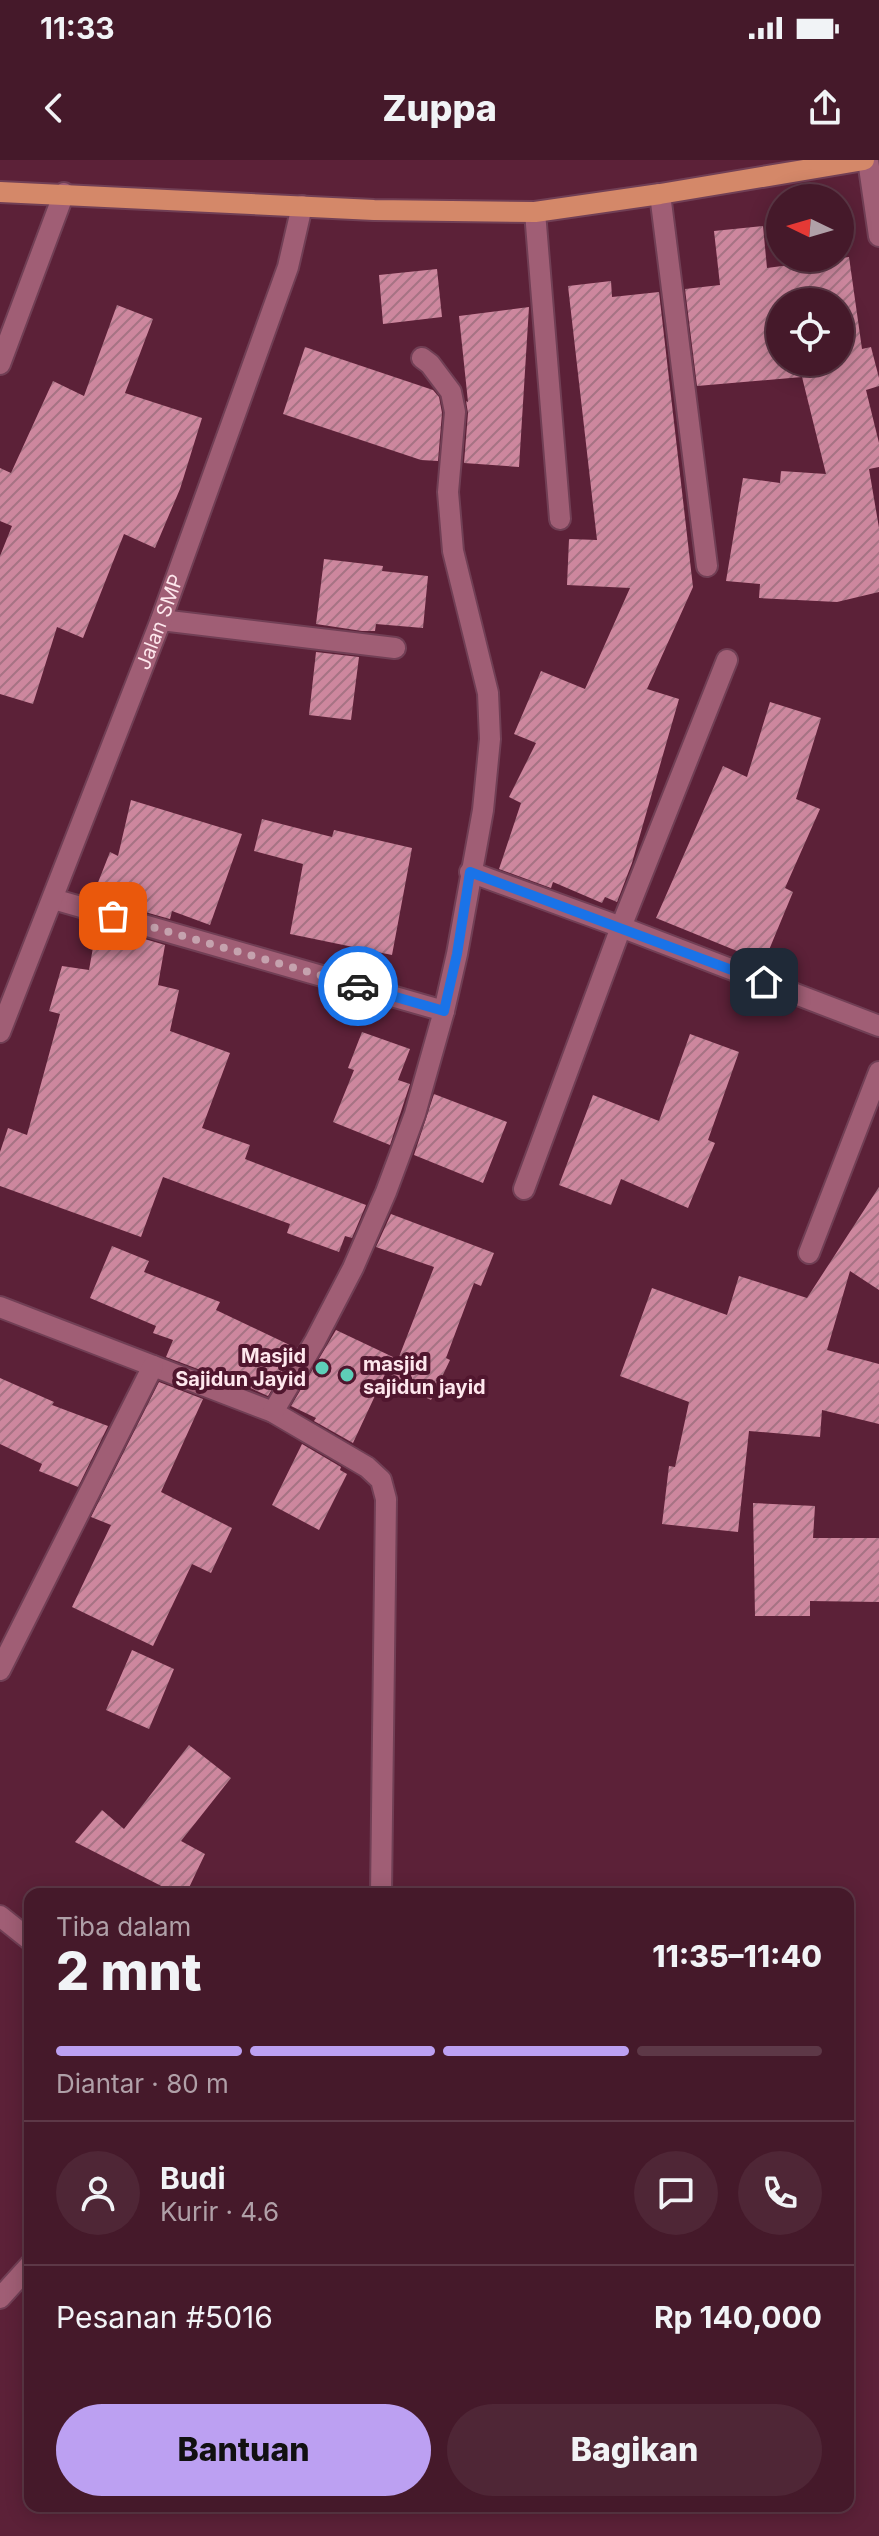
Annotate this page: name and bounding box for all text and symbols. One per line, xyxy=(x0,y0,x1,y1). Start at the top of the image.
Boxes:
text: 11:33 xyxy=(40,10,115,46)
icon: back xyxy=(32,86,76,130)
text: Zuppa xyxy=(382,86,497,130)
icon: share xyxy=(803,86,847,130)
north arrow xyxy=(766,184,854,272)
map controls xyxy=(766,184,854,376)
button: locate xyxy=(766,288,854,376)
street label: Jalan SMP xyxy=(131,571,188,673)
pin xyxy=(79,882,147,950)
icon: bag xyxy=(91,894,135,938)
courier xyxy=(318,946,398,1026)
pin xyxy=(730,948,798,1016)
icon: home xyxy=(742,960,786,1004)
icon: car xyxy=(336,964,380,1008)
place label: Masjid Sajidun Jayid xyxy=(175,1344,306,1391)
place label: masjid sajidun jayid xyxy=(363,1352,486,1399)
marker: Masjid Sajidun Jayid xyxy=(313,1359,331,1377)
marker: masjid sajidun jayid xyxy=(338,1366,356,1384)
text: Tiba dalam xyxy=(56,1911,191,1942)
text: 11:35–11:40 xyxy=(652,1938,822,1974)
text: 2 mnt xyxy=(56,1940,202,2003)
text: Diantar · 80 m xyxy=(56,2068,229,2099)
button: person xyxy=(56,2151,140,2235)
button: chat xyxy=(634,2151,718,2235)
button: phone xyxy=(738,2151,822,2235)
text: Budi xyxy=(160,2160,226,2196)
text: Kurir · 4.6 xyxy=(160,2196,279,2227)
text: Pesanan #5016 xyxy=(56,2299,273,2335)
text: Rp 140,000 xyxy=(654,2299,822,2335)
button: Bantuan xyxy=(56,2404,431,2496)
button: Bagikan xyxy=(447,2404,822,2496)

